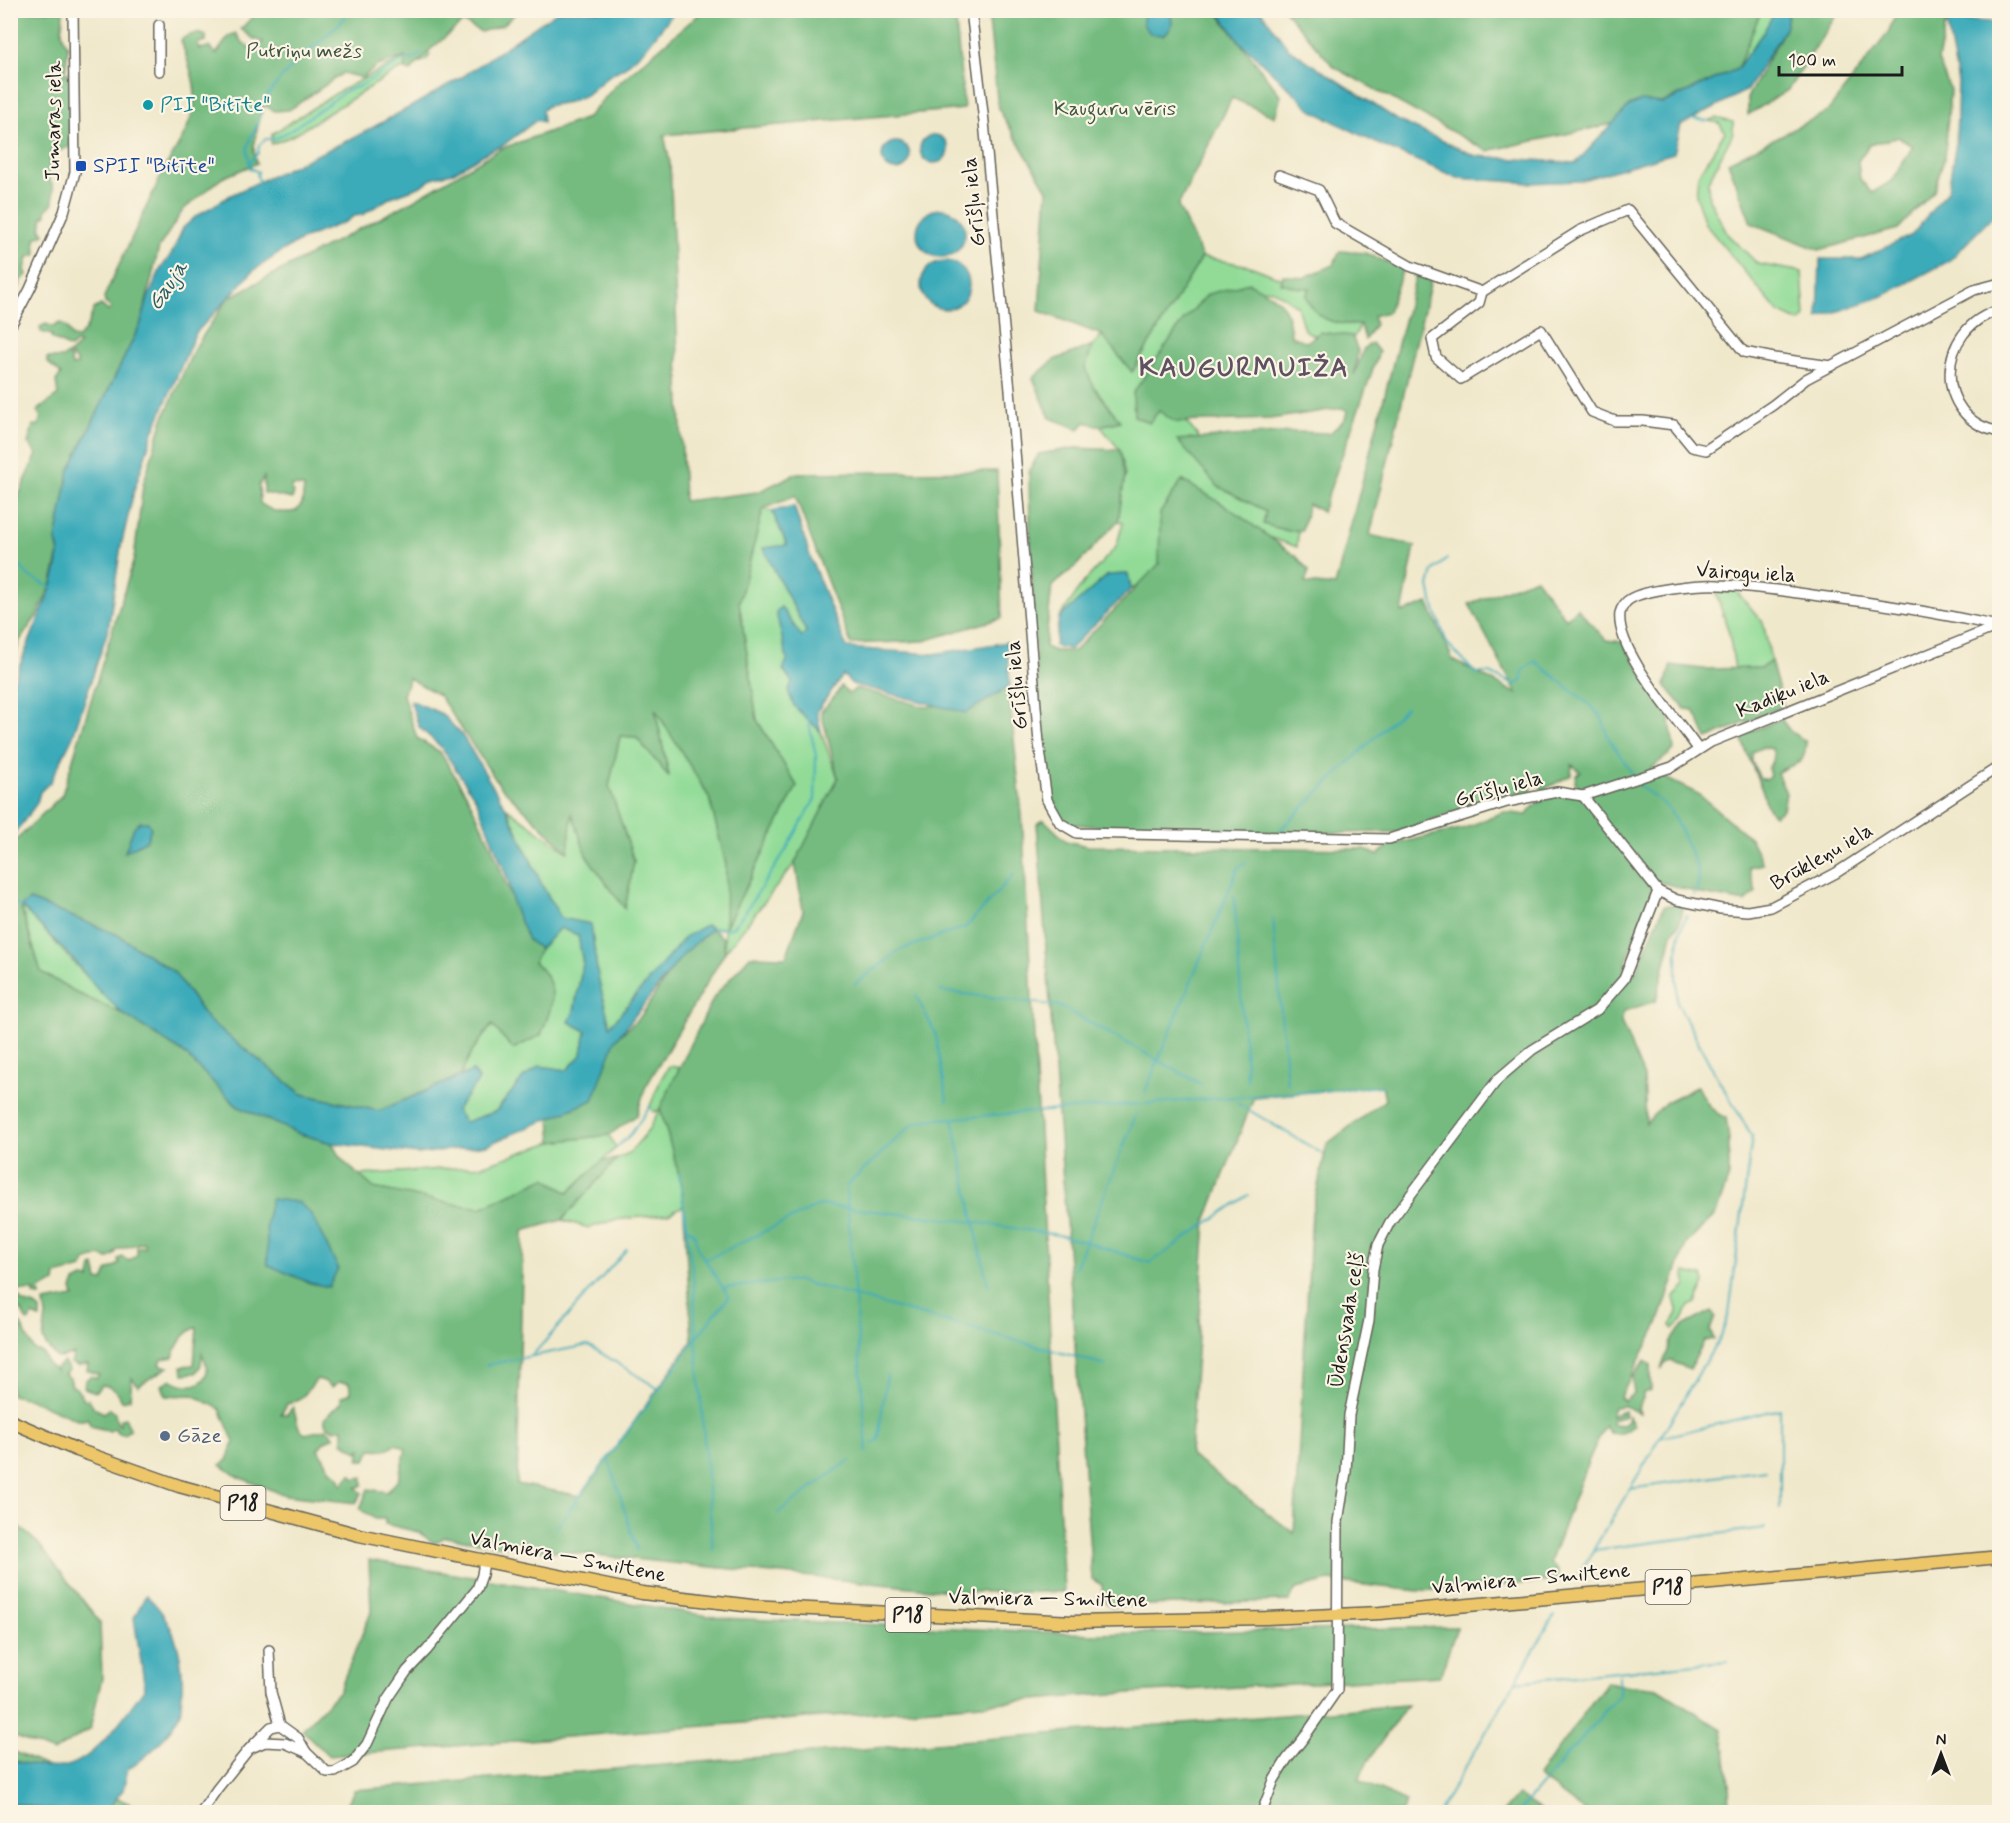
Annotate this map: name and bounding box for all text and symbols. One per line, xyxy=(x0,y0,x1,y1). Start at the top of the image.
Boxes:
park label: Putriņu mežs xyxy=(246,37,362,65)
scale bar xyxy=(1779,39,1902,77)
text: 100 m xyxy=(1788,49,1836,73)
street label: Jumaras iela xyxy=(39,60,69,182)
place label: PII "Bitīte" xyxy=(160,91,270,119)
park label: Kauguru vēris xyxy=(1054,95,1176,125)
marker: PII "Bitīte" xyxy=(141,98,155,112)
place label: SPII "Bitīte" xyxy=(93,152,215,180)
street label: Grīšļu iela xyxy=(955,156,993,248)
marker: SPII "Bitīte" xyxy=(74,159,88,173)
water label: Gauja xyxy=(141,255,195,316)
district label: KAUGURMUIŽA xyxy=(1139,351,1349,386)
street label: Vairogu iela xyxy=(1695,556,1797,590)
street label: Grīšļu iela xyxy=(999,639,1035,731)
street label: Kadiķu iela xyxy=(1733,663,1833,725)
street label: Grīšļu iela xyxy=(1452,764,1546,814)
street label: Brūkleņu iela xyxy=(1766,816,1878,898)
street label: Ūdensvada ceļš xyxy=(1323,1250,1372,1389)
place label: Gāze xyxy=(177,1422,222,1450)
marker: Gāze xyxy=(158,1429,172,1443)
road number: P18 xyxy=(220,1486,266,1520)
street label: Valmiera — Smiltene xyxy=(467,1524,669,1590)
street label: Valmiera — Smiltene xyxy=(1430,1556,1632,1602)
road number: P18 xyxy=(1646,1570,1690,1604)
street label: Valmiera — Smiltene xyxy=(948,1583,1148,1615)
road number: P18 xyxy=(886,1598,930,1632)
north arrow xyxy=(1911,1724,1971,1784)
text: N xyxy=(1936,1730,1946,1751)

